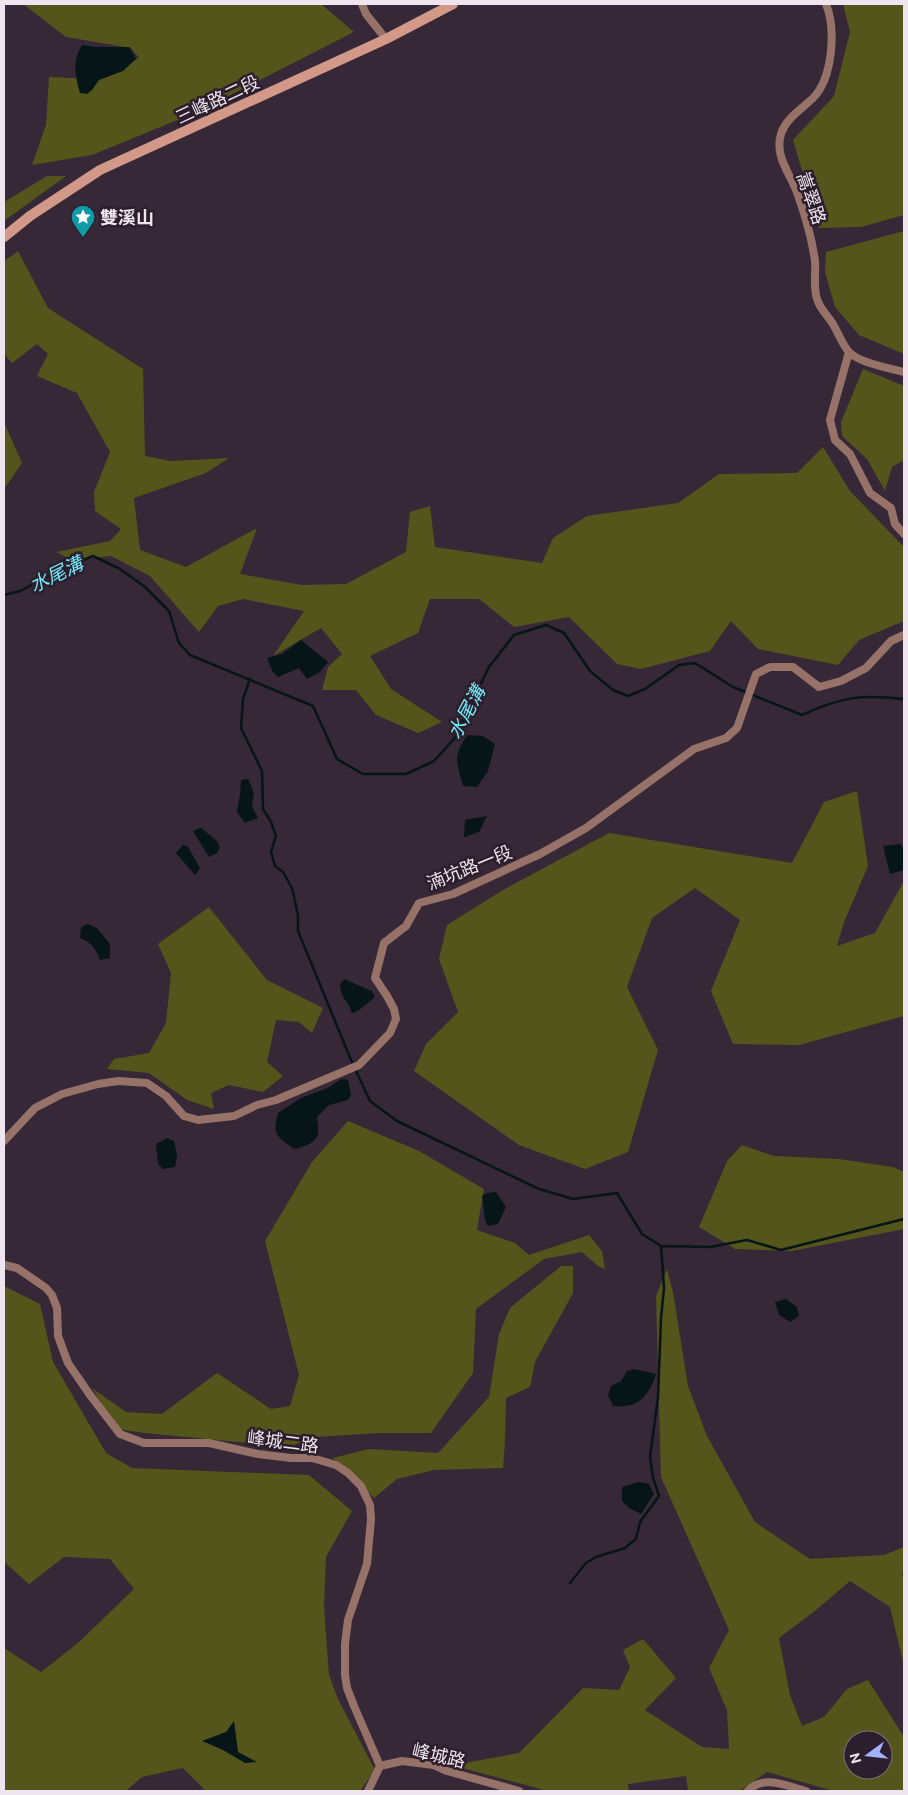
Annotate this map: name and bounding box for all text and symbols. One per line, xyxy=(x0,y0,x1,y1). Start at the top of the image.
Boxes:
street label: 三峰路二段 xyxy=(172,71,262,127)
street label: 嵩翠路 xyxy=(794,169,830,227)
place icon: 雙溪山 xyxy=(70,204,96,238)
place label: 雙溪山 xyxy=(100,207,154,227)
water label: 水尾溝 xyxy=(26,550,89,596)
water label: 水尾溝 xyxy=(443,679,490,742)
street label: 湳坑路一段 xyxy=(424,841,514,893)
street label: 峰城二路 xyxy=(246,1427,320,1455)
north arrow xyxy=(843,1730,893,1780)
street label: 峰城路 xyxy=(410,1739,468,1771)
text: N xyxy=(846,1751,865,1765)

